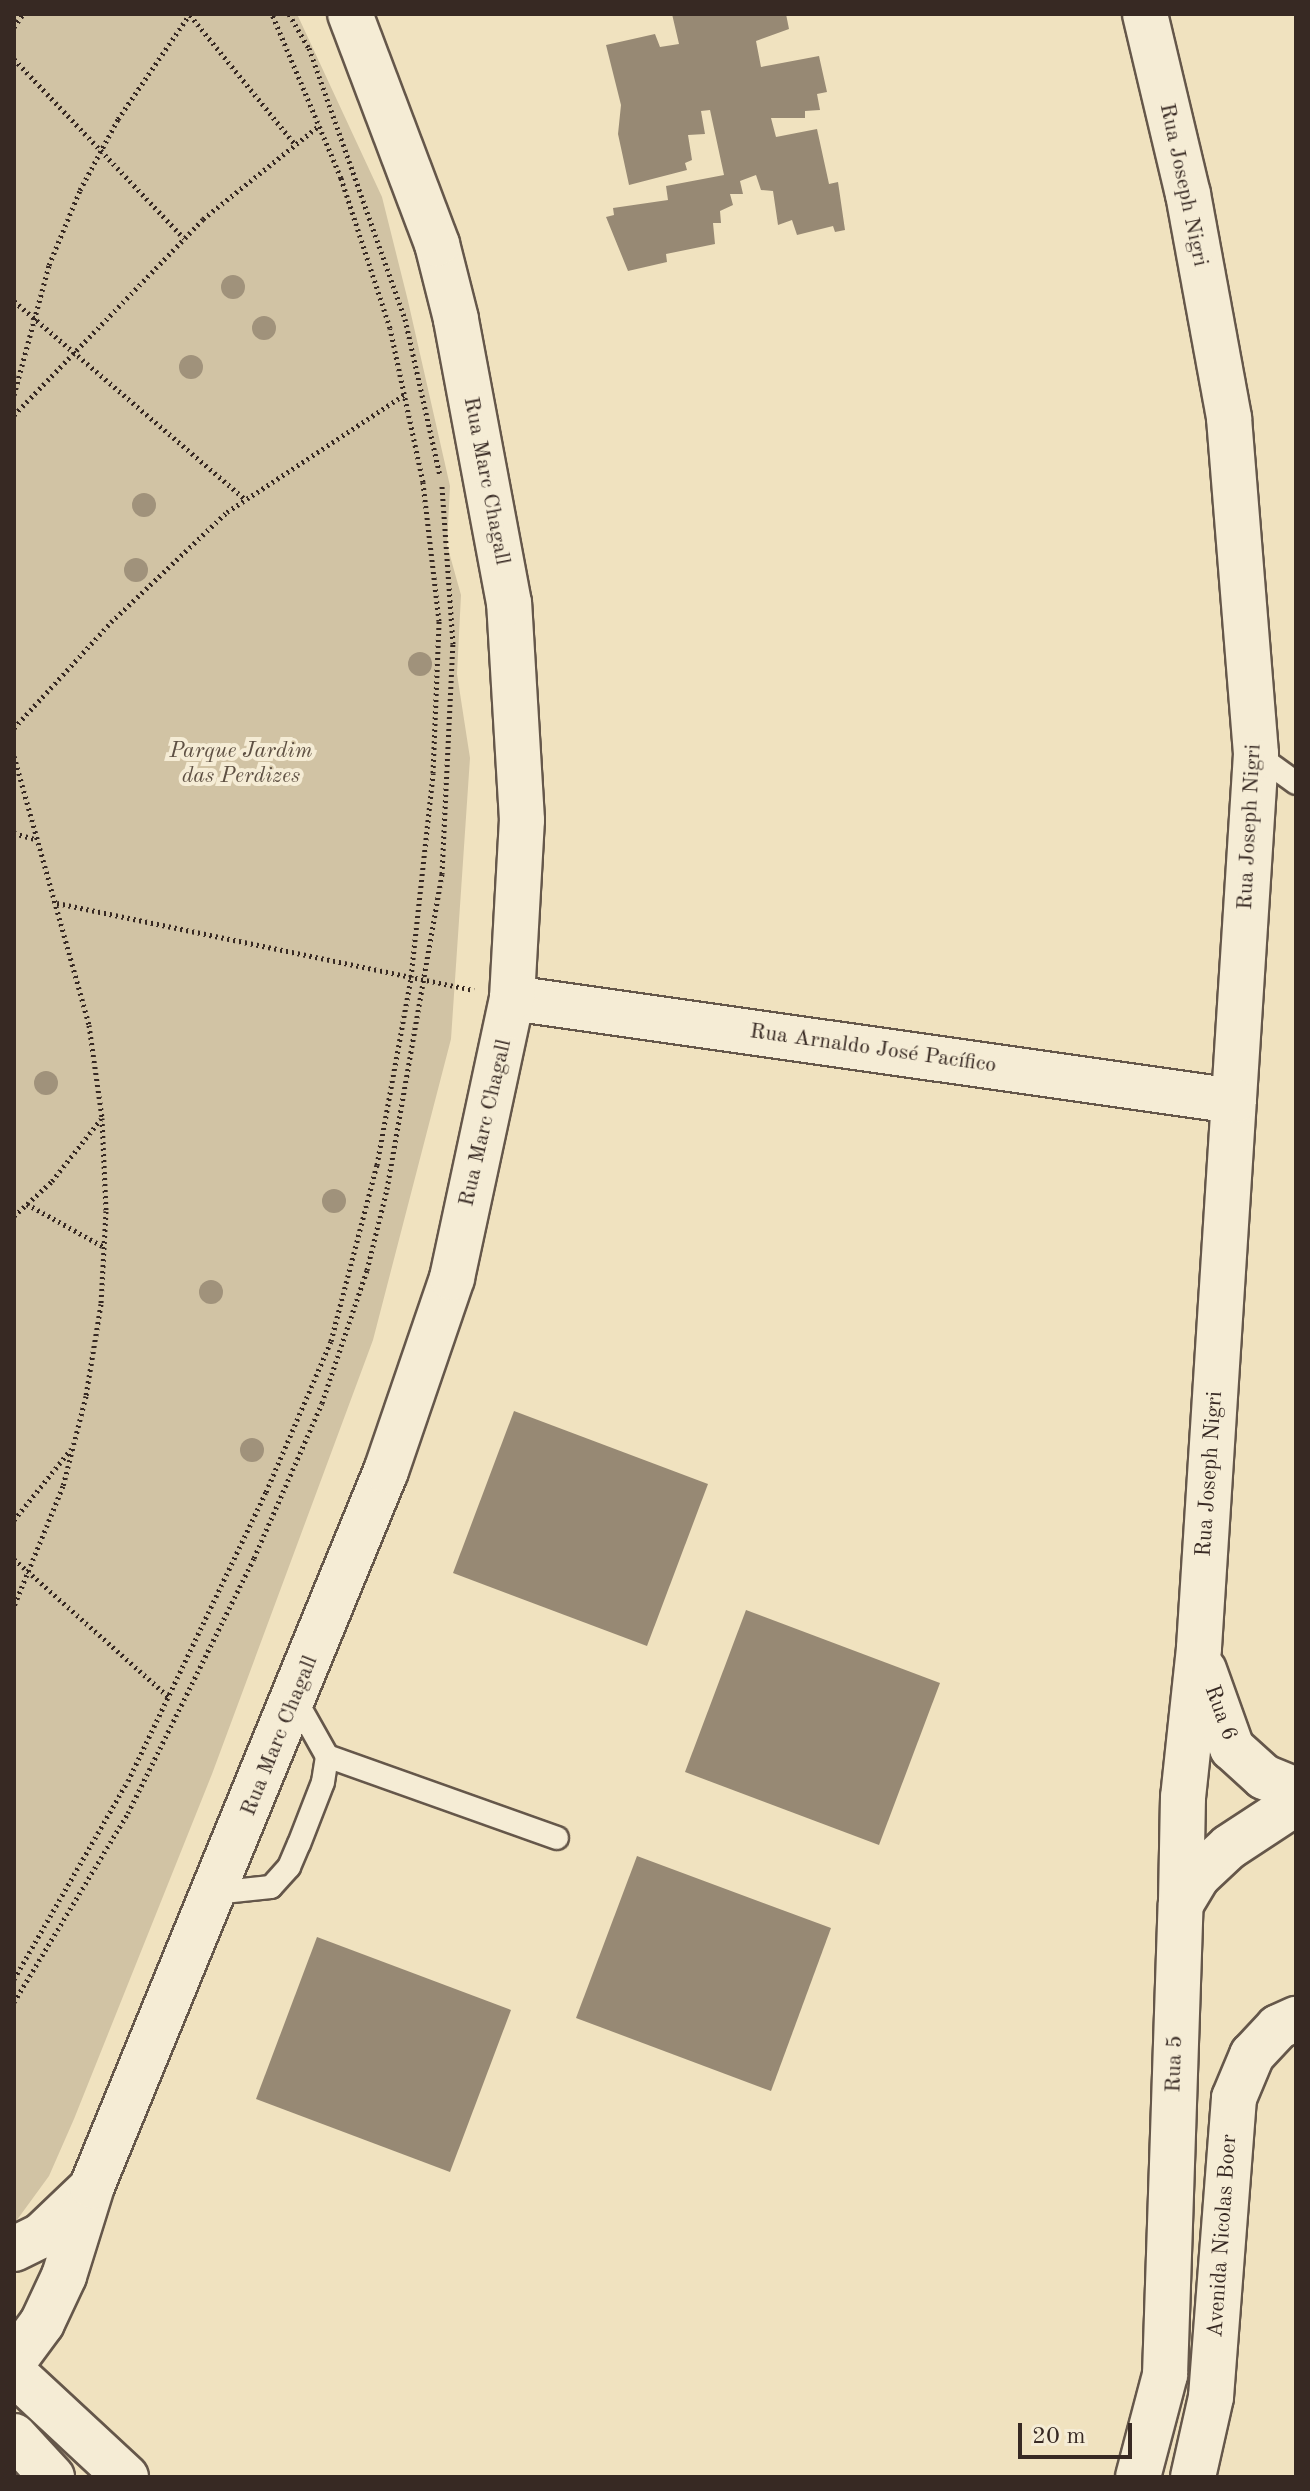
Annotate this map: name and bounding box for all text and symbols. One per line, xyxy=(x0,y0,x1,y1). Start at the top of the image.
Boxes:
street label: Rua Joseph Nigri xyxy=(1153,101,1213,269)
street label: Rua Marc Chagall xyxy=(457,395,515,567)
park label: Parque Jardim das Perdizes xyxy=(170,738,312,790)
street label: Rua Joseph Nigri xyxy=(1232,743,1268,911)
street label: Rua Arnaldo José Pacífico xyxy=(748,1019,998,1079)
street label: Rua Marc Chagall xyxy=(454,1037,518,1209)
street label: Rua Joseph Nigri xyxy=(1191,1390,1229,1558)
street label: Rua Marc Chagall xyxy=(236,1652,324,1820)
street label: Rua 6 xyxy=(1198,1682,1242,1744)
street label: Rua 5 xyxy=(1161,2035,1189,2093)
street label: Avenida Nicolas Boer xyxy=(1203,2134,1243,2338)
scale bar xyxy=(1022,2407,1136,2457)
text: 20 m xyxy=(1032,2425,1086,2449)

